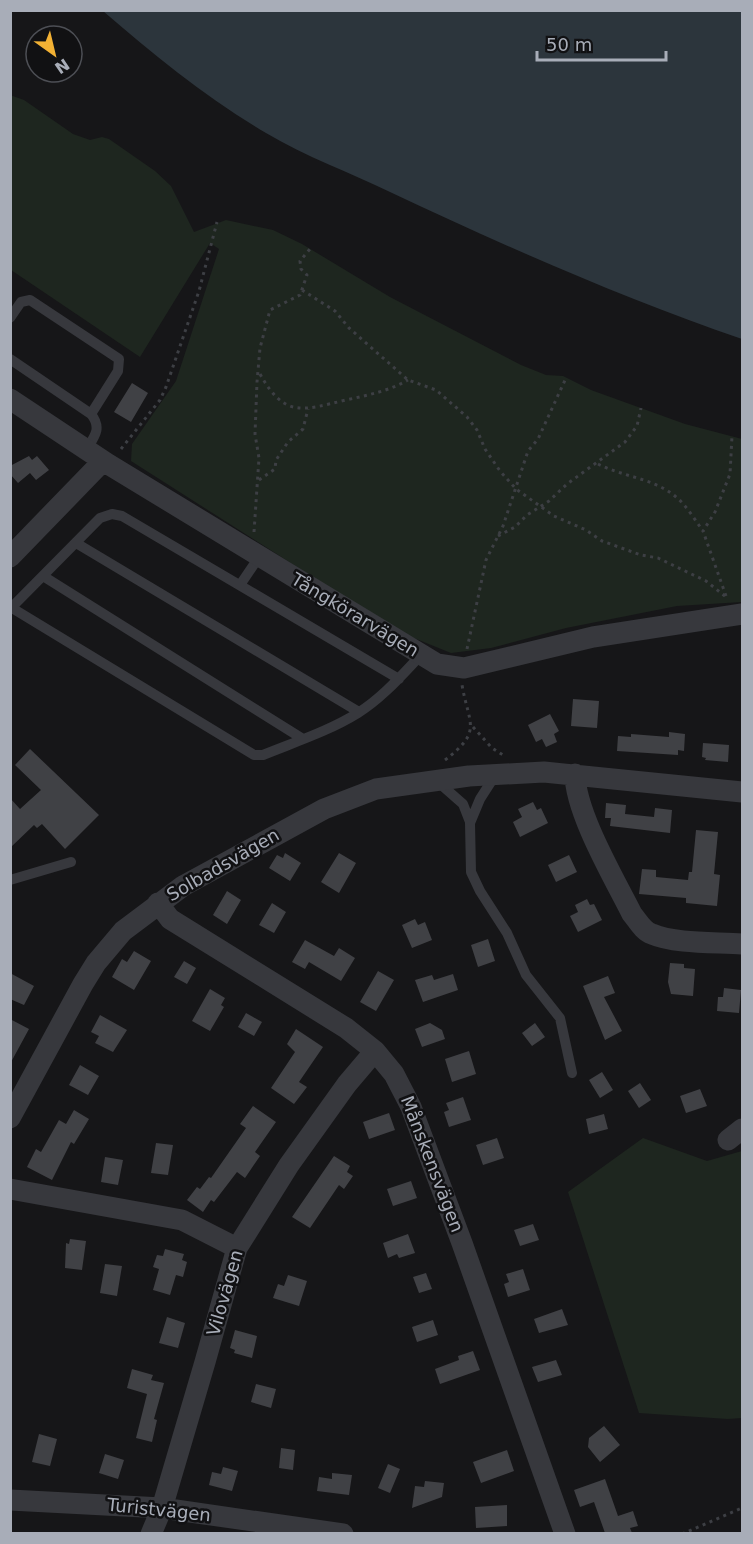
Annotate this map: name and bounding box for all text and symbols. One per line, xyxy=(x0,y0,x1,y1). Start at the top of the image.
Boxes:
north arrow xyxy=(24,24,84,84)
scale bar xyxy=(537,24,666,62)
text: 50 m xyxy=(546,34,592,55)
text: N xyxy=(51,54,73,78)
street label: Tångkörarvägen xyxy=(287,568,423,661)
street label: Solbadsvägen xyxy=(163,824,283,905)
street label: Månskensvägen xyxy=(397,1093,468,1235)
street label: Vilovägen xyxy=(202,1247,247,1338)
street label: Turistvägen xyxy=(105,1494,212,1525)

